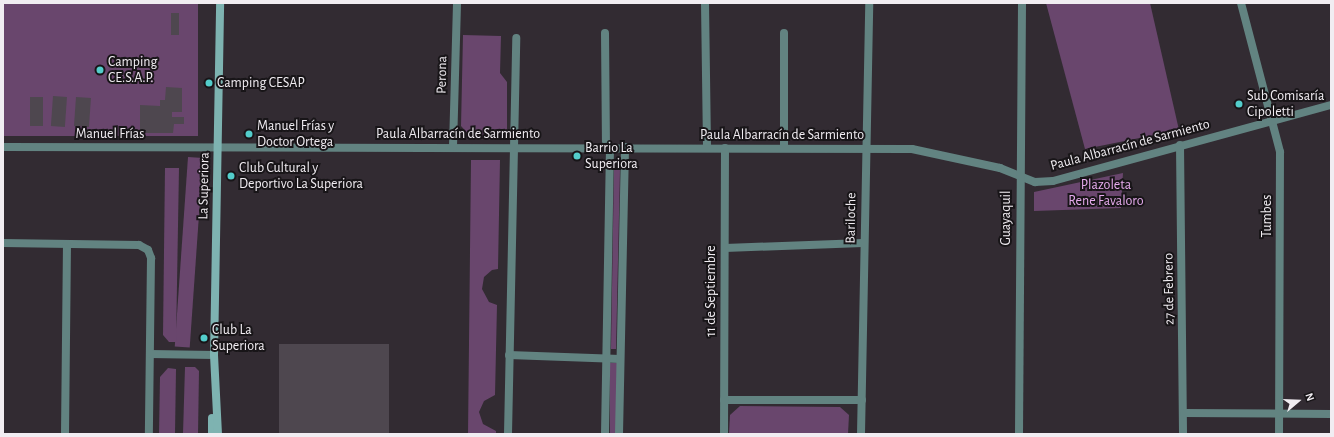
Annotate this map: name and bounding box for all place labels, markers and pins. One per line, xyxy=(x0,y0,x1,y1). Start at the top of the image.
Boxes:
place label: Camping CE.S.A.P. xyxy=(108,54,157,86)
marker: Camping CE.S.A.P. xyxy=(95,65,105,75)
place label: Camping CESAP xyxy=(217,75,305,91)
marker: Camping CESAP xyxy=(204,78,214,88)
place label: Sub Comisaría Cipoletti xyxy=(1247,88,1324,120)
marker: Sub Comisaría Cipoletti xyxy=(1234,99,1244,109)
place label: Manuel Frías y Doctor Ortega xyxy=(257,118,334,150)
marker: Manuel Frías y Doctor Ortega xyxy=(244,129,254,139)
place label: Barrio La Superiora xyxy=(585,140,638,172)
marker: Barrio La Superiora xyxy=(572,151,582,161)
place label: Club Cultural y Deportivo La Superiora xyxy=(239,160,363,192)
marker: Club Cultural y Deportivo La Superiora xyxy=(226,171,236,181)
place label: Club La Superiora xyxy=(212,322,265,354)
marker: Club La Superiora xyxy=(199,333,209,343)

